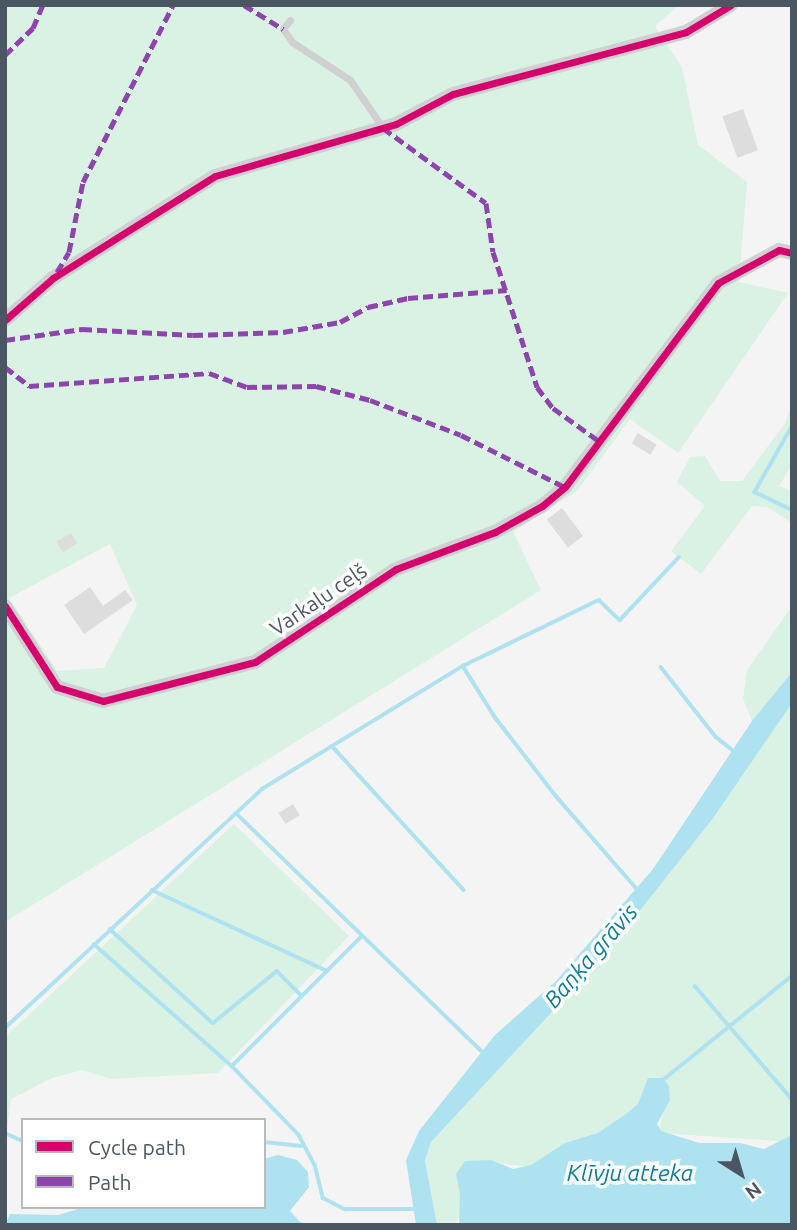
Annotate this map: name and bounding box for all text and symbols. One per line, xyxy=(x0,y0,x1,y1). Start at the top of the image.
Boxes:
street label: Varkaļu ceļš xyxy=(265,557,371,641)
water label: Baņķa grāvis xyxy=(538,898,644,1014)
legend xyxy=(21,1118,266,1209)
text: Cycle path xyxy=(88,1135,186,1159)
north arrow xyxy=(706,1139,776,1209)
water label: Klīvju atteka xyxy=(567,1159,693,1187)
text: Path xyxy=(88,1170,131,1194)
text: N xyxy=(741,1178,766,1204)

